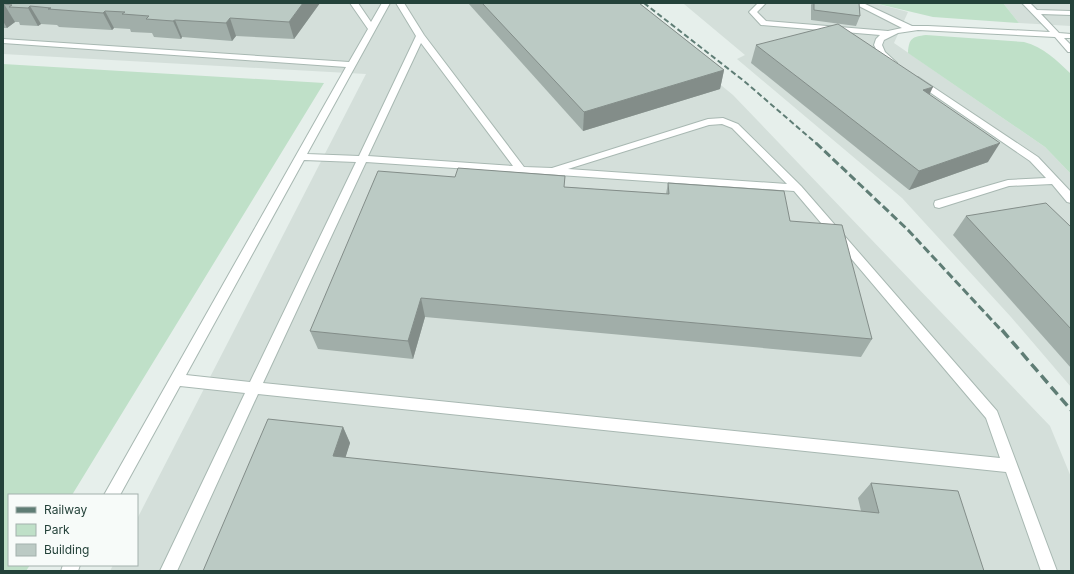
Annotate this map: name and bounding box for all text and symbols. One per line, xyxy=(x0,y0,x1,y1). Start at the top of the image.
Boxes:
legend xyxy=(8,494,138,566)
text: Railway xyxy=(44,502,88,517)
text: Park xyxy=(44,522,70,537)
text: Building xyxy=(44,542,89,557)

